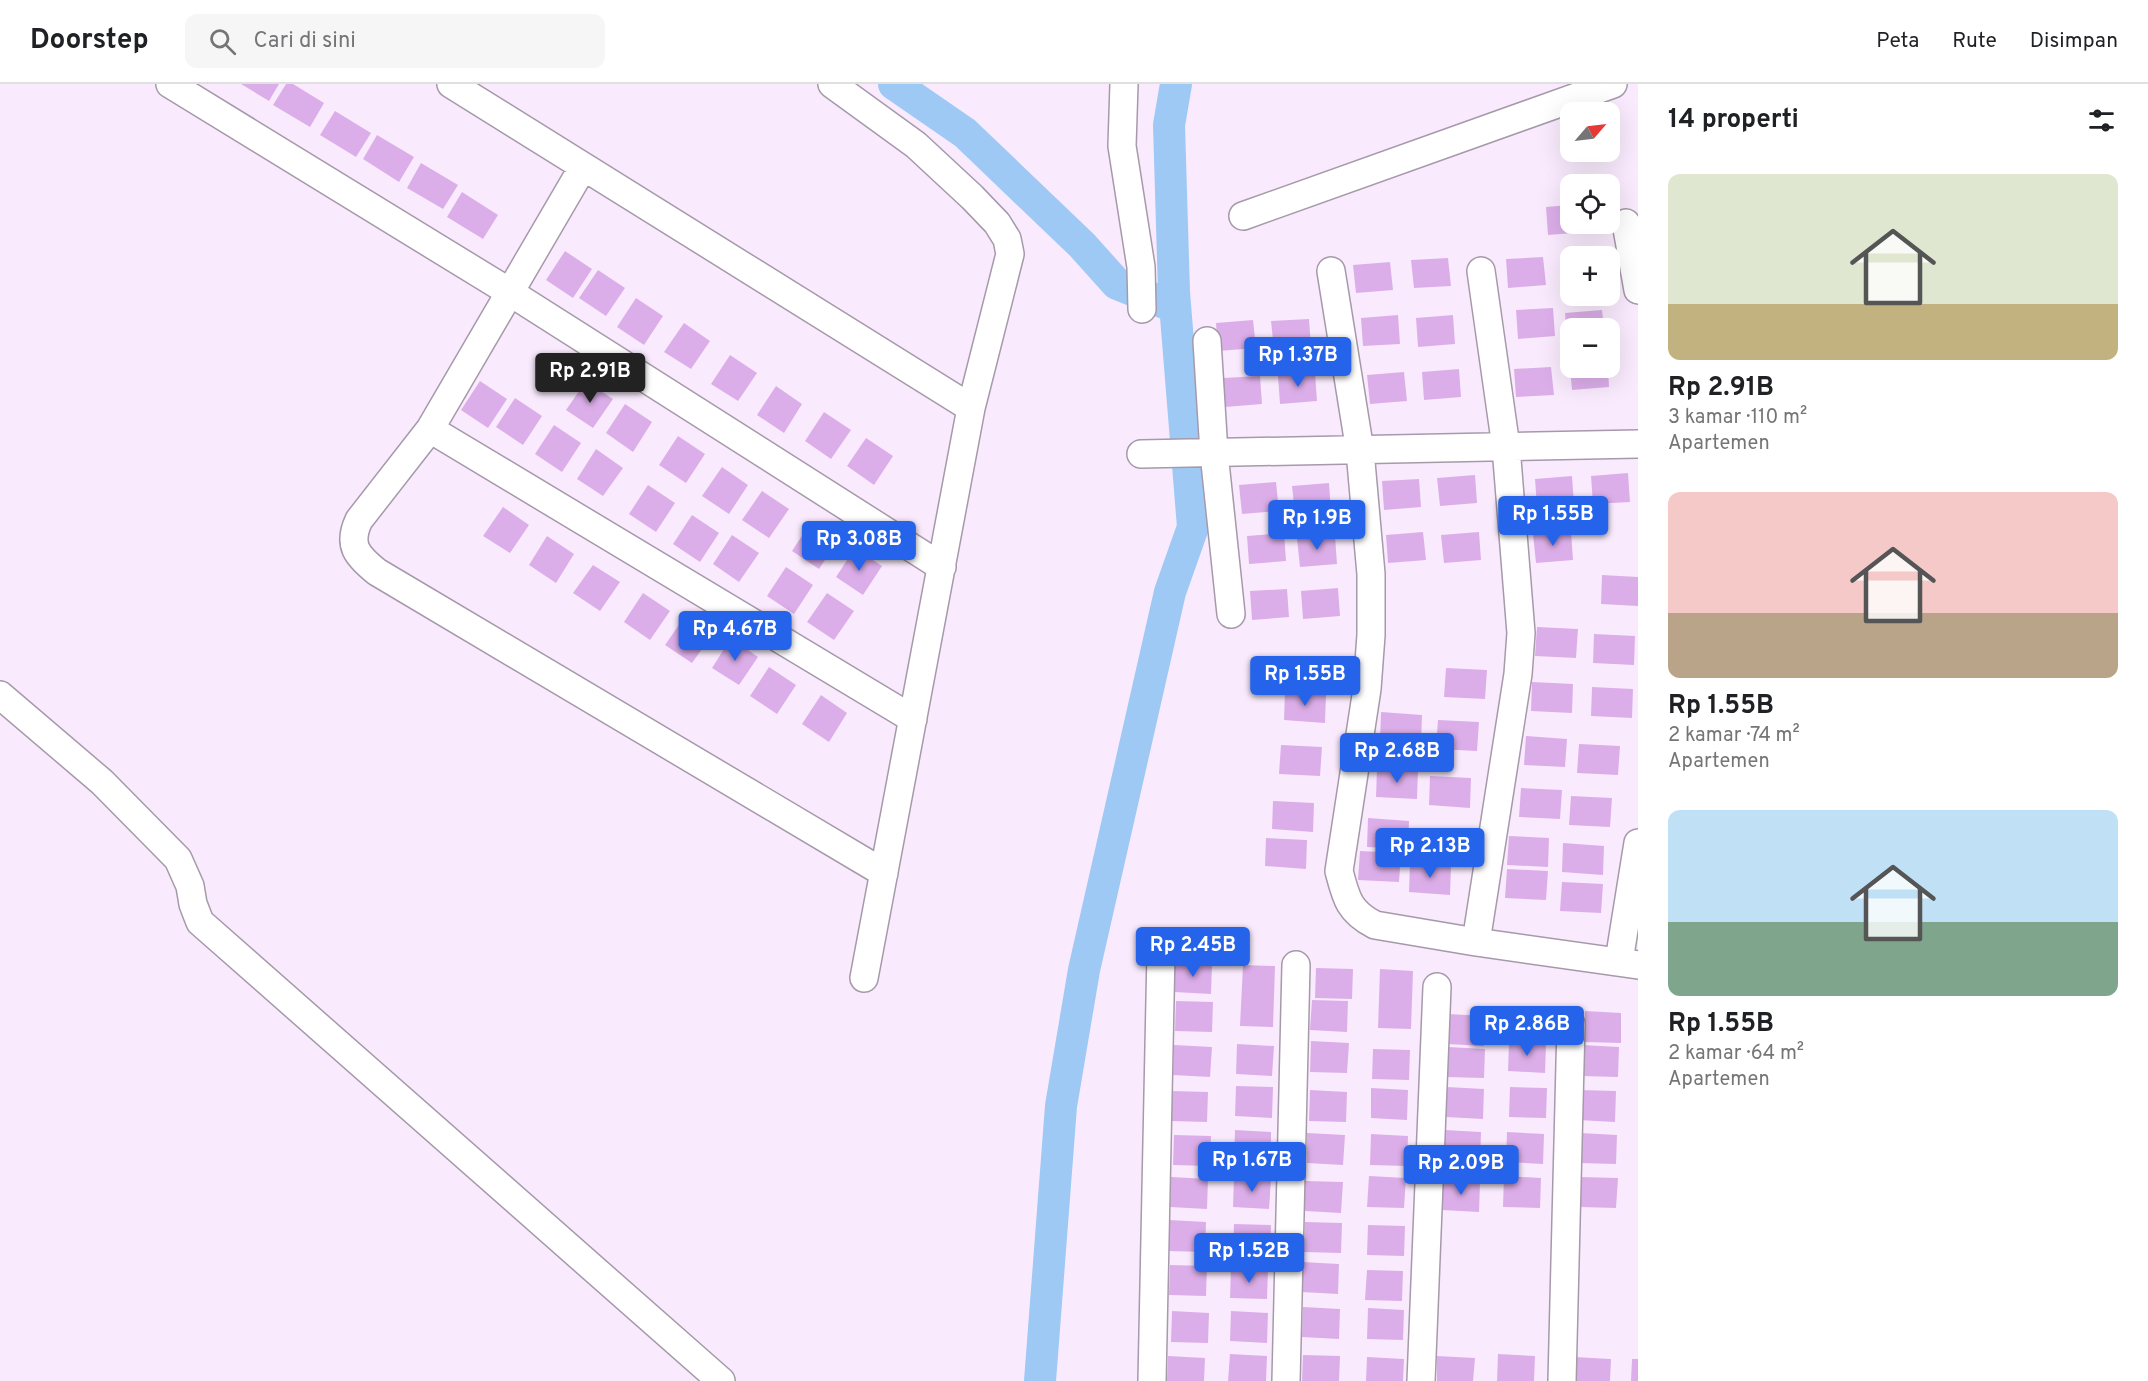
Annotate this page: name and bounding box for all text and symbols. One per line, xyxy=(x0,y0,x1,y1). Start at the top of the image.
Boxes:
search box xyxy=(185,14,605,68)
text: Doorstep xyxy=(30,23,149,59)
icon: search xyxy=(206,25,239,58)
text: Cari di sini xyxy=(254,28,356,55)
text: Peta xyxy=(1876,28,1919,55)
text: Rute xyxy=(1952,28,1997,55)
text: Disimpan xyxy=(2030,28,2118,55)
north arrow xyxy=(1560,102,1620,162)
map controls xyxy=(1560,102,1620,378)
text: 14 properti xyxy=(1668,104,1799,137)
icon: filters xyxy=(2085,104,2118,137)
button: locate xyxy=(1560,174,1620,234)
icon: home xyxy=(1839,213,1947,321)
button: + xyxy=(1560,246,1620,306)
button: − xyxy=(1560,318,1620,378)
pin: Rp 1.37B xyxy=(1236,337,1360,388)
text: Rp 1.37B xyxy=(1258,343,1338,369)
pin: Rp 2.91B xyxy=(528,353,652,404)
text: Rp 2.91B xyxy=(549,359,631,385)
text: Rp 2.91B xyxy=(1668,372,1774,405)
text: 3 kamar · 110 m² xyxy=(1668,405,1807,431)
text: Apartemen xyxy=(1668,431,1770,457)
pin: Rp 1.55B xyxy=(1491,496,1615,547)
pin: Rp 1.9B xyxy=(1262,500,1372,551)
text: Rp 1.55B xyxy=(1512,502,1594,528)
text: Rp 1.9B xyxy=(1282,506,1352,532)
pin: Rp 3.08B xyxy=(797,521,921,572)
text: Rp 3.08B xyxy=(816,527,902,553)
icon: home xyxy=(1839,531,1947,639)
pin: Rp 4.67B xyxy=(673,611,797,662)
text: Rp 4.67B xyxy=(693,617,777,643)
pin: Rp 1.55B xyxy=(1243,656,1367,707)
text: Rp 1.55B xyxy=(1264,662,1346,688)
text: Rp 1.55B xyxy=(1668,690,1774,723)
text: 2 kamar · 74 m² xyxy=(1668,723,1800,749)
pin: Rp 2.68B xyxy=(1335,733,1459,784)
text: Rp 2.68B xyxy=(1354,739,1440,765)
text: Apartemen xyxy=(1668,749,1770,775)
pin: Rp 2.13B xyxy=(1368,828,1492,879)
text: Rp 2.13B xyxy=(1389,834,1471,860)
icon: home xyxy=(1839,849,1947,957)
pin: Rp 2.45B xyxy=(1131,927,1255,978)
text: Rp 2.45B xyxy=(1150,933,1236,959)
pin: Rp 2.86B xyxy=(1465,1006,1589,1057)
text: Rp 1.55B xyxy=(1668,1008,1774,1041)
text: Rp 2.86B xyxy=(1484,1012,1570,1038)
text: 2 kamar · 64 m² xyxy=(1668,1041,1804,1067)
text: Apartemen xyxy=(1668,1067,1770,1093)
pin: Rp 1.67B xyxy=(1190,1142,1314,1193)
pin: Rp 2.09B xyxy=(1399,1145,1523,1196)
text: Rp 1.67B xyxy=(1212,1148,1292,1174)
text: Rp 2.09B xyxy=(1418,1151,1504,1177)
pin: Rp 1.52B xyxy=(1187,1233,1311,1284)
text: Rp 1.52B xyxy=(1208,1239,1290,1265)

